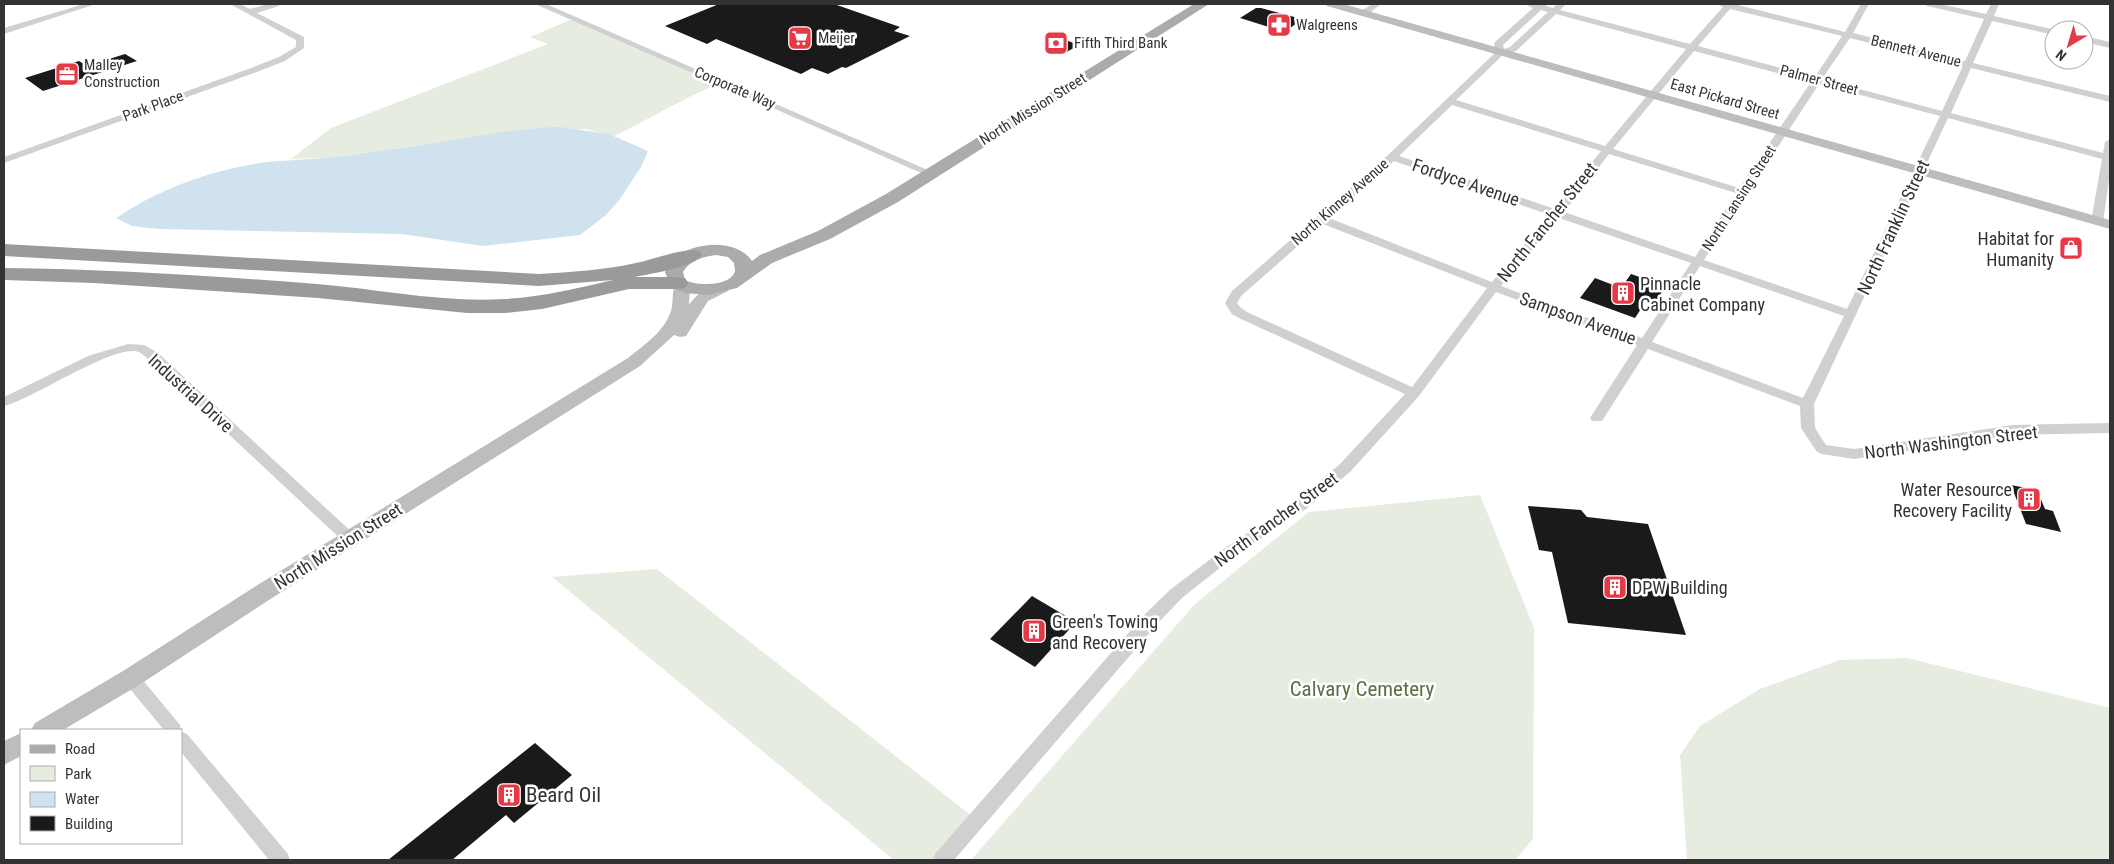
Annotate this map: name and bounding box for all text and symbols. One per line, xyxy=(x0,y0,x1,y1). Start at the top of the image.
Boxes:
pharmacy icon: Walgreens xyxy=(1266,12,1292,38)
place label: Walgreens xyxy=(1296,16,1358,34)
north arrow xyxy=(2044,20,2094,70)
supermarket icon: Meijer xyxy=(787,25,813,51)
place label: Meijer xyxy=(818,29,855,47)
bank icon: Fifth Third Bank xyxy=(1043,30,1069,56)
street label: Bennett Avenue xyxy=(1869,31,1963,71)
place label: Fifth Third Bank xyxy=(1074,34,1168,52)
text: N xyxy=(2053,46,2069,64)
place label: Malley Construction xyxy=(84,56,160,91)
office icon: Malley Construction xyxy=(54,61,80,87)
street label: Palmer Street xyxy=(1778,61,1860,99)
street label: Corporate Way xyxy=(692,63,778,113)
street label: North Mission Street xyxy=(976,69,1090,149)
street label: East Pickard Street xyxy=(1668,75,1782,123)
street label: Park Place xyxy=(120,87,186,125)
street label: North Lansing Street xyxy=(1698,142,1780,254)
street label: Fordyce Avenue xyxy=(1410,154,1522,210)
street label: North Kinney Avenue xyxy=(1288,155,1392,249)
street label: North Franklin Street xyxy=(1853,156,1933,298)
street label: North Fancher Street xyxy=(1493,158,1601,286)
place label: Habitat for Humanity xyxy=(1978,228,2055,270)
shop icon: Habitat for Humanity xyxy=(2058,235,2084,261)
place label: Pinnacle Cabinet Company xyxy=(1640,273,1765,315)
building icon: Pinnacle Cabinet Company xyxy=(1610,280,1636,306)
street label: Sampson Avenue xyxy=(1517,287,1639,349)
street label: Industrial Drive xyxy=(144,349,238,437)
street label: North Washington Street xyxy=(1863,421,2039,463)
street label: North Fancher Street xyxy=(1210,467,1342,571)
place label: Water Resource Recovery Facility xyxy=(1893,479,2013,521)
building icon: Water Resource Recovery Facility xyxy=(2016,486,2042,512)
street label: North Mission Street xyxy=(270,498,406,594)
building icon: DPW Building xyxy=(1602,574,1628,600)
place label: DPW Building xyxy=(1632,577,1728,598)
place label: Green's Towing and Recovery xyxy=(1052,611,1158,653)
building icon: Green's Towing and Recovery xyxy=(1021,618,1047,644)
park label: Calvary Cemetery xyxy=(1290,677,1435,701)
legend xyxy=(20,729,182,844)
text: Road xyxy=(65,740,95,758)
text: Park xyxy=(65,765,92,783)
building icon: Beard Oil xyxy=(496,782,522,808)
place label: Beard Oil xyxy=(526,783,601,807)
text: Water xyxy=(65,790,100,808)
text: Building xyxy=(65,815,113,833)

